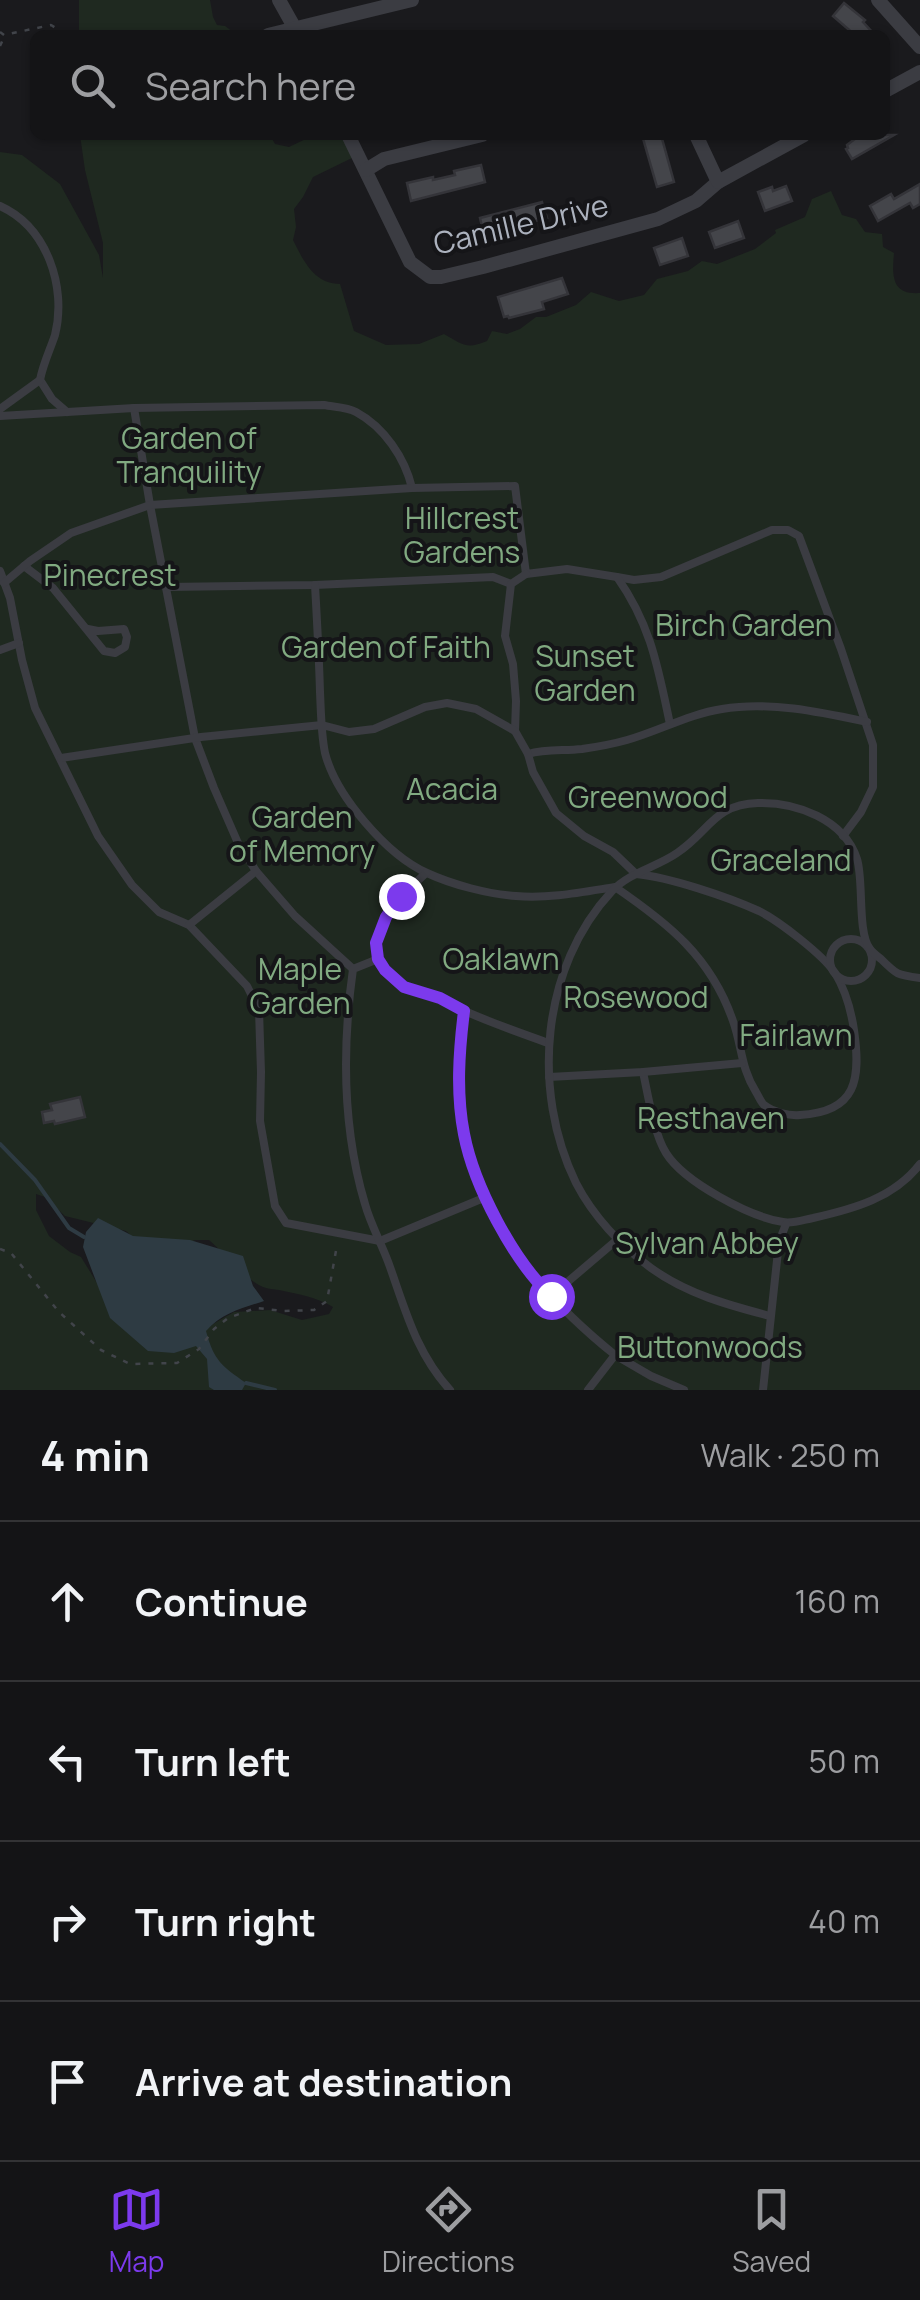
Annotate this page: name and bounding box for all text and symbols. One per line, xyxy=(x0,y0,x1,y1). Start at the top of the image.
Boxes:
search box xyxy=(30,30,890,140)
icon: search xyxy=(65,58,120,113)
text: Search here xyxy=(145,59,356,111)
street label: Camille Drive xyxy=(429,184,612,264)
park label: Garden of Tranquility xyxy=(116,417,262,492)
park label: Hillcrest Gardens xyxy=(404,497,520,572)
park label: Pinecrest xyxy=(44,554,176,595)
park label: Birch Garden xyxy=(655,604,833,645)
park label: Garden of Faith xyxy=(281,626,491,667)
park label: Sunset Garden xyxy=(534,635,636,710)
park label: Acacia xyxy=(406,768,498,809)
park label: Greenwood xyxy=(568,776,728,817)
park label: Garden of Memory xyxy=(229,796,375,871)
park label: Graceland xyxy=(711,839,851,880)
route end xyxy=(379,874,425,920)
park label: Oaklawn xyxy=(442,938,560,979)
park label: Maple Garden xyxy=(249,948,351,1023)
park label: Rosewood xyxy=(564,976,708,1017)
park label: Fairlawn xyxy=(740,1014,852,1055)
park label: Resthaven xyxy=(637,1097,785,1138)
park label: Sylvan Abbey xyxy=(615,1222,799,1263)
route start xyxy=(529,1274,575,1320)
park label: Buttonwoods xyxy=(617,1326,803,1367)
text: 4 min xyxy=(40,1426,150,1484)
text: Walk · 250 m xyxy=(701,1433,880,1477)
icon: ahead xyxy=(40,1574,95,1629)
text: Continue xyxy=(135,1575,308,1627)
text: 160 m xyxy=(795,1579,880,1623)
icon: left xyxy=(40,1734,95,1789)
text: Turn left xyxy=(135,1735,291,1787)
text: 50 m xyxy=(808,1739,880,1783)
icon: right xyxy=(40,1894,95,1949)
text: Turn right xyxy=(135,1895,316,1947)
text: 40 m xyxy=(808,1899,880,1943)
icon: arrive xyxy=(40,2054,95,2109)
text: Arrive at destination xyxy=(135,2055,512,2107)
tab: Map xyxy=(109,2182,164,2280)
tab: Directions xyxy=(382,2182,515,2280)
tab: Saved xyxy=(732,2182,811,2280)

